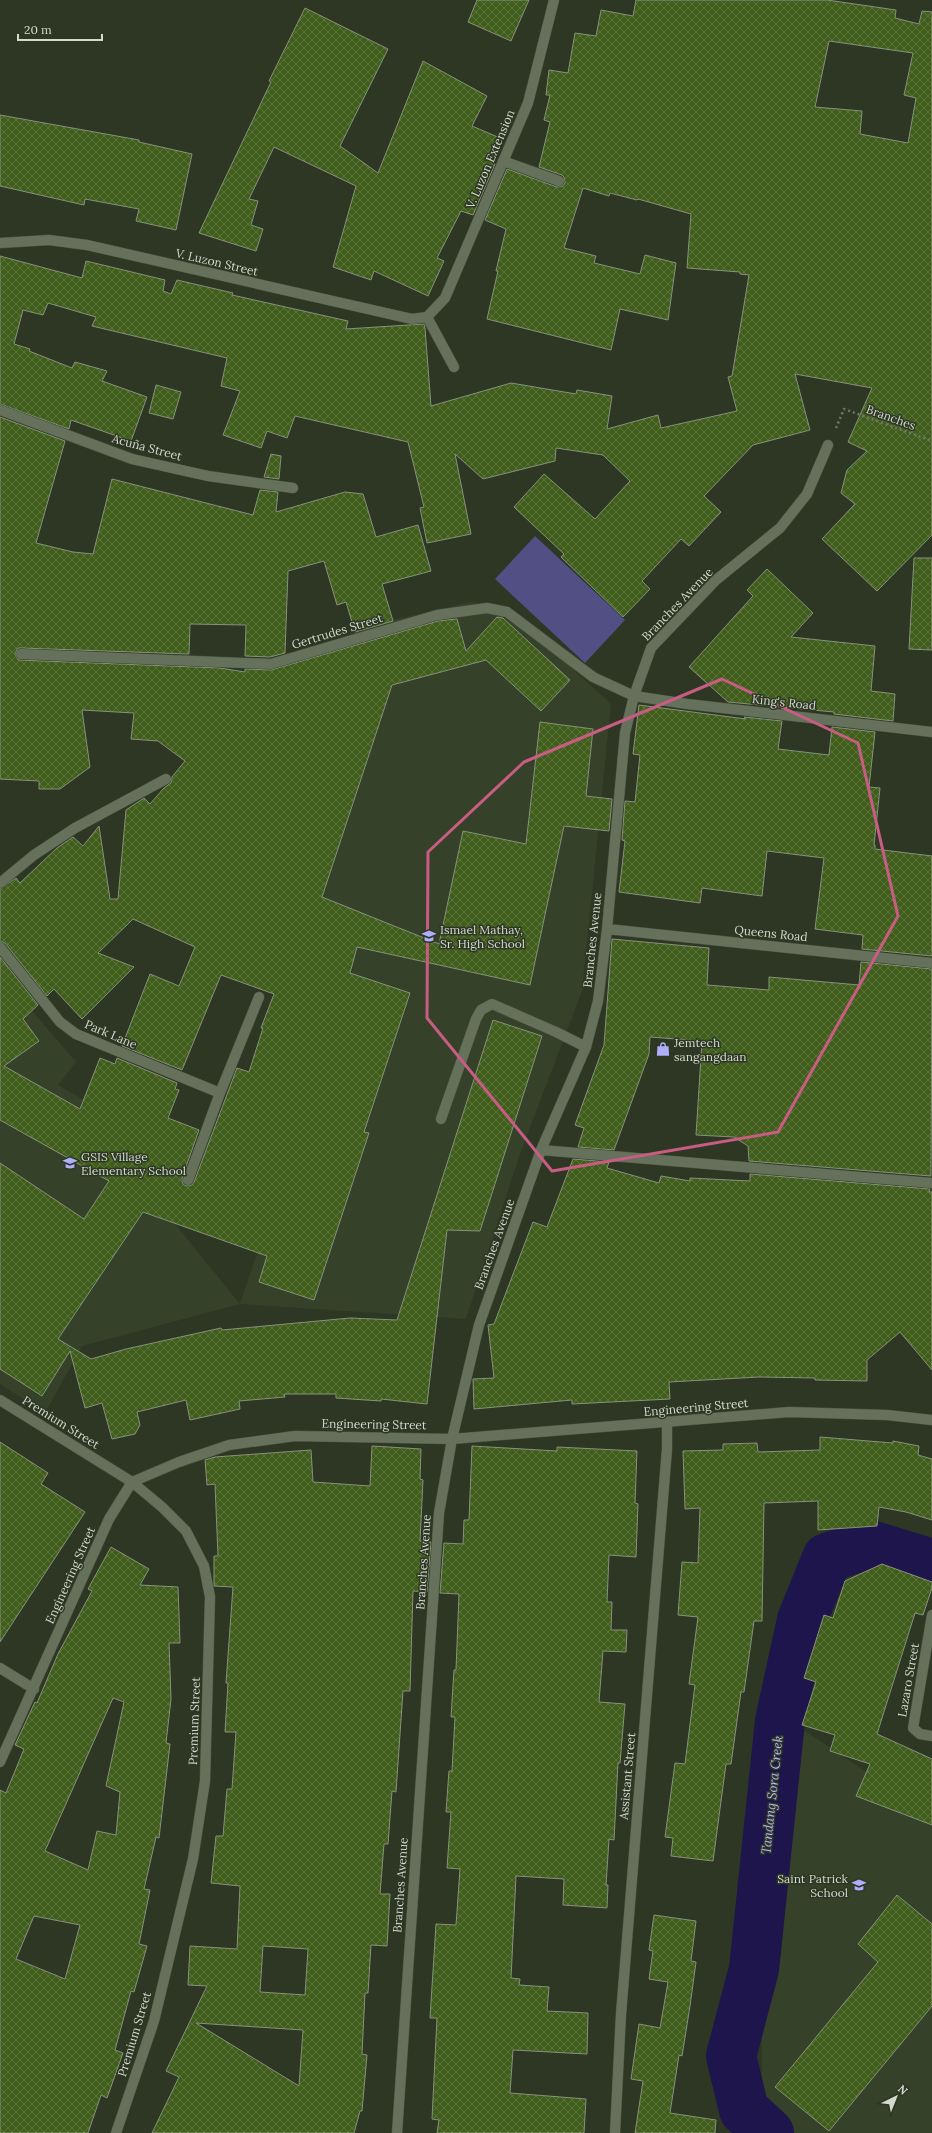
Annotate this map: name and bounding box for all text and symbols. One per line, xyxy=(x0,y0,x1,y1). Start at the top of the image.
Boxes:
scale bar xyxy=(18,16,102,42)
text: 20 m xyxy=(24,22,52,37)
street label: V. Luzon Extension xyxy=(462,107,518,212)
street label: V. Luzon Street xyxy=(173,245,260,279)
street label: Branches xyxy=(864,401,918,433)
street label: Acuña Street xyxy=(109,430,184,464)
street label: Branches Avenue xyxy=(638,564,716,644)
street label: Gertrudes Street xyxy=(290,610,385,652)
street label: King's Road xyxy=(751,691,817,713)
street label: Branches Avenue xyxy=(580,891,604,988)
place label: Ismael Mathay, Sr. High School xyxy=(440,922,525,951)
street label: Queens Road xyxy=(734,922,808,944)
school or university icon: Ismael Mathay, Sr. High School xyxy=(421,928,437,944)
street label: Park Lane xyxy=(83,1016,140,1052)
place label: Jemtech sangangdaan xyxy=(673,1035,747,1064)
shop icon: Jemtech sangangdaan xyxy=(655,1041,671,1057)
place label: GSIS Village Elementary School xyxy=(81,1149,186,1178)
school or university icon: GSIS Village Elementary School xyxy=(62,1155,78,1171)
street label: Branches Avenue xyxy=(471,1196,518,1291)
street label: Premium Street xyxy=(20,1392,103,1452)
street label: Engineering Street xyxy=(643,1395,749,1419)
street label: Engineering Street xyxy=(321,1416,427,1432)
street label: Branches Avenue xyxy=(412,1513,434,1610)
street label: Engineering Street xyxy=(42,1524,98,1626)
street label: Lazaro Street xyxy=(894,1641,922,1718)
street label: Premium Street xyxy=(185,1676,203,1765)
street label: Assistant Street xyxy=(616,1731,638,1821)
water label: Tandang Sora Creek xyxy=(757,1735,787,1855)
street label: Branches Avenue xyxy=(389,1836,411,1933)
place label: Saint Patrick School xyxy=(777,1871,849,1900)
school or university icon: Saint Patrick School xyxy=(851,1877,867,1893)
street label: Premium Street xyxy=(114,1989,154,2078)
north arrow xyxy=(876,2077,916,2117)
text: N xyxy=(895,2082,911,2098)

